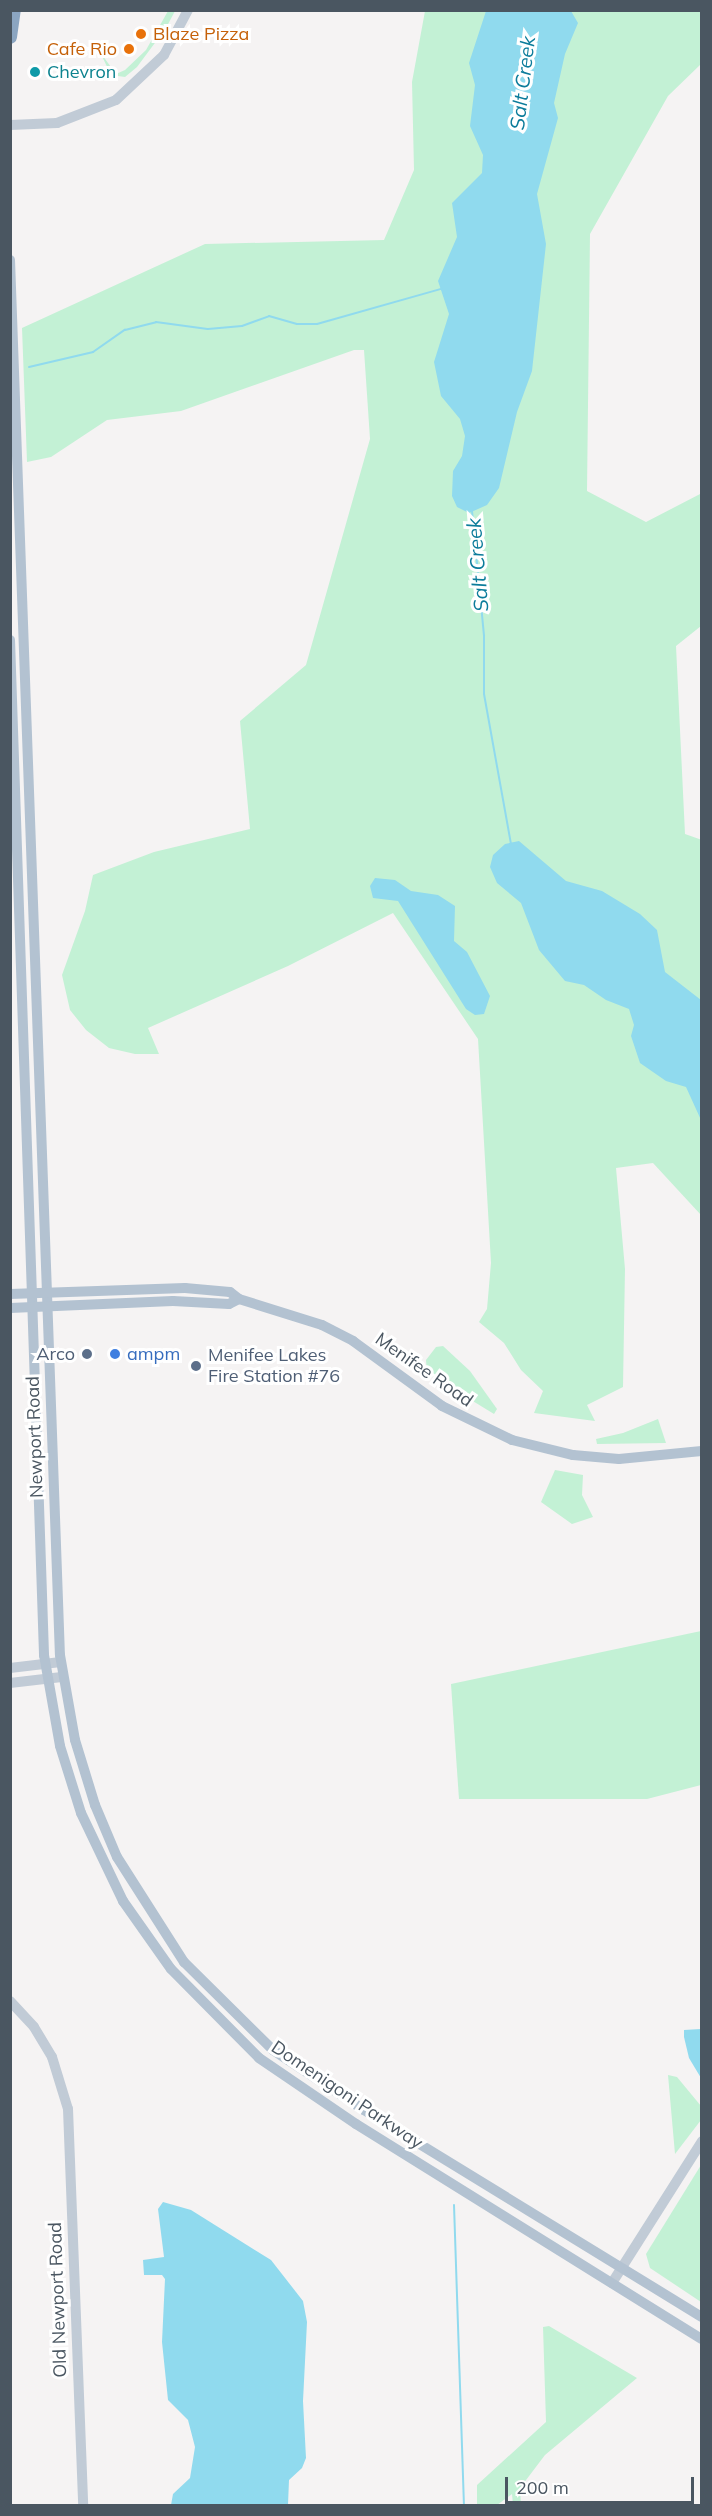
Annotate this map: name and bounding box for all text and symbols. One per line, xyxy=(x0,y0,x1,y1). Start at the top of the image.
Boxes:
place label: Blaze Pizza xyxy=(153,23,249,45)
marker: Blaze Pizza xyxy=(134,27,148,41)
water label: Salt Creek xyxy=(504,35,540,131)
place label: Cafe Rio xyxy=(47,38,117,60)
marker: Cafe Rio xyxy=(122,42,136,56)
place label: Chevron xyxy=(47,61,116,83)
marker: Chevron xyxy=(28,65,42,79)
water label: Salt Creek xyxy=(461,517,493,613)
street label: Menifee Road xyxy=(371,1328,477,1412)
place label: Arco xyxy=(36,1343,75,1365)
place label: ampm xyxy=(127,1343,180,1365)
place label: Menifee Lakes Fire Station #76 xyxy=(208,1345,340,1388)
marker: Arco xyxy=(80,1347,94,1361)
marker: ampm xyxy=(108,1347,122,1361)
marker: Menifee Lakes Fire Station #76 xyxy=(189,1359,203,1373)
street label: Newport Road xyxy=(22,1376,48,1498)
street label: Domenigoni Parkway xyxy=(267,2036,427,2154)
street label: Old Newport Road xyxy=(44,2222,72,2378)
scale bar xyxy=(508,2465,697,2503)
text: 200 m xyxy=(516,2476,569,2499)

